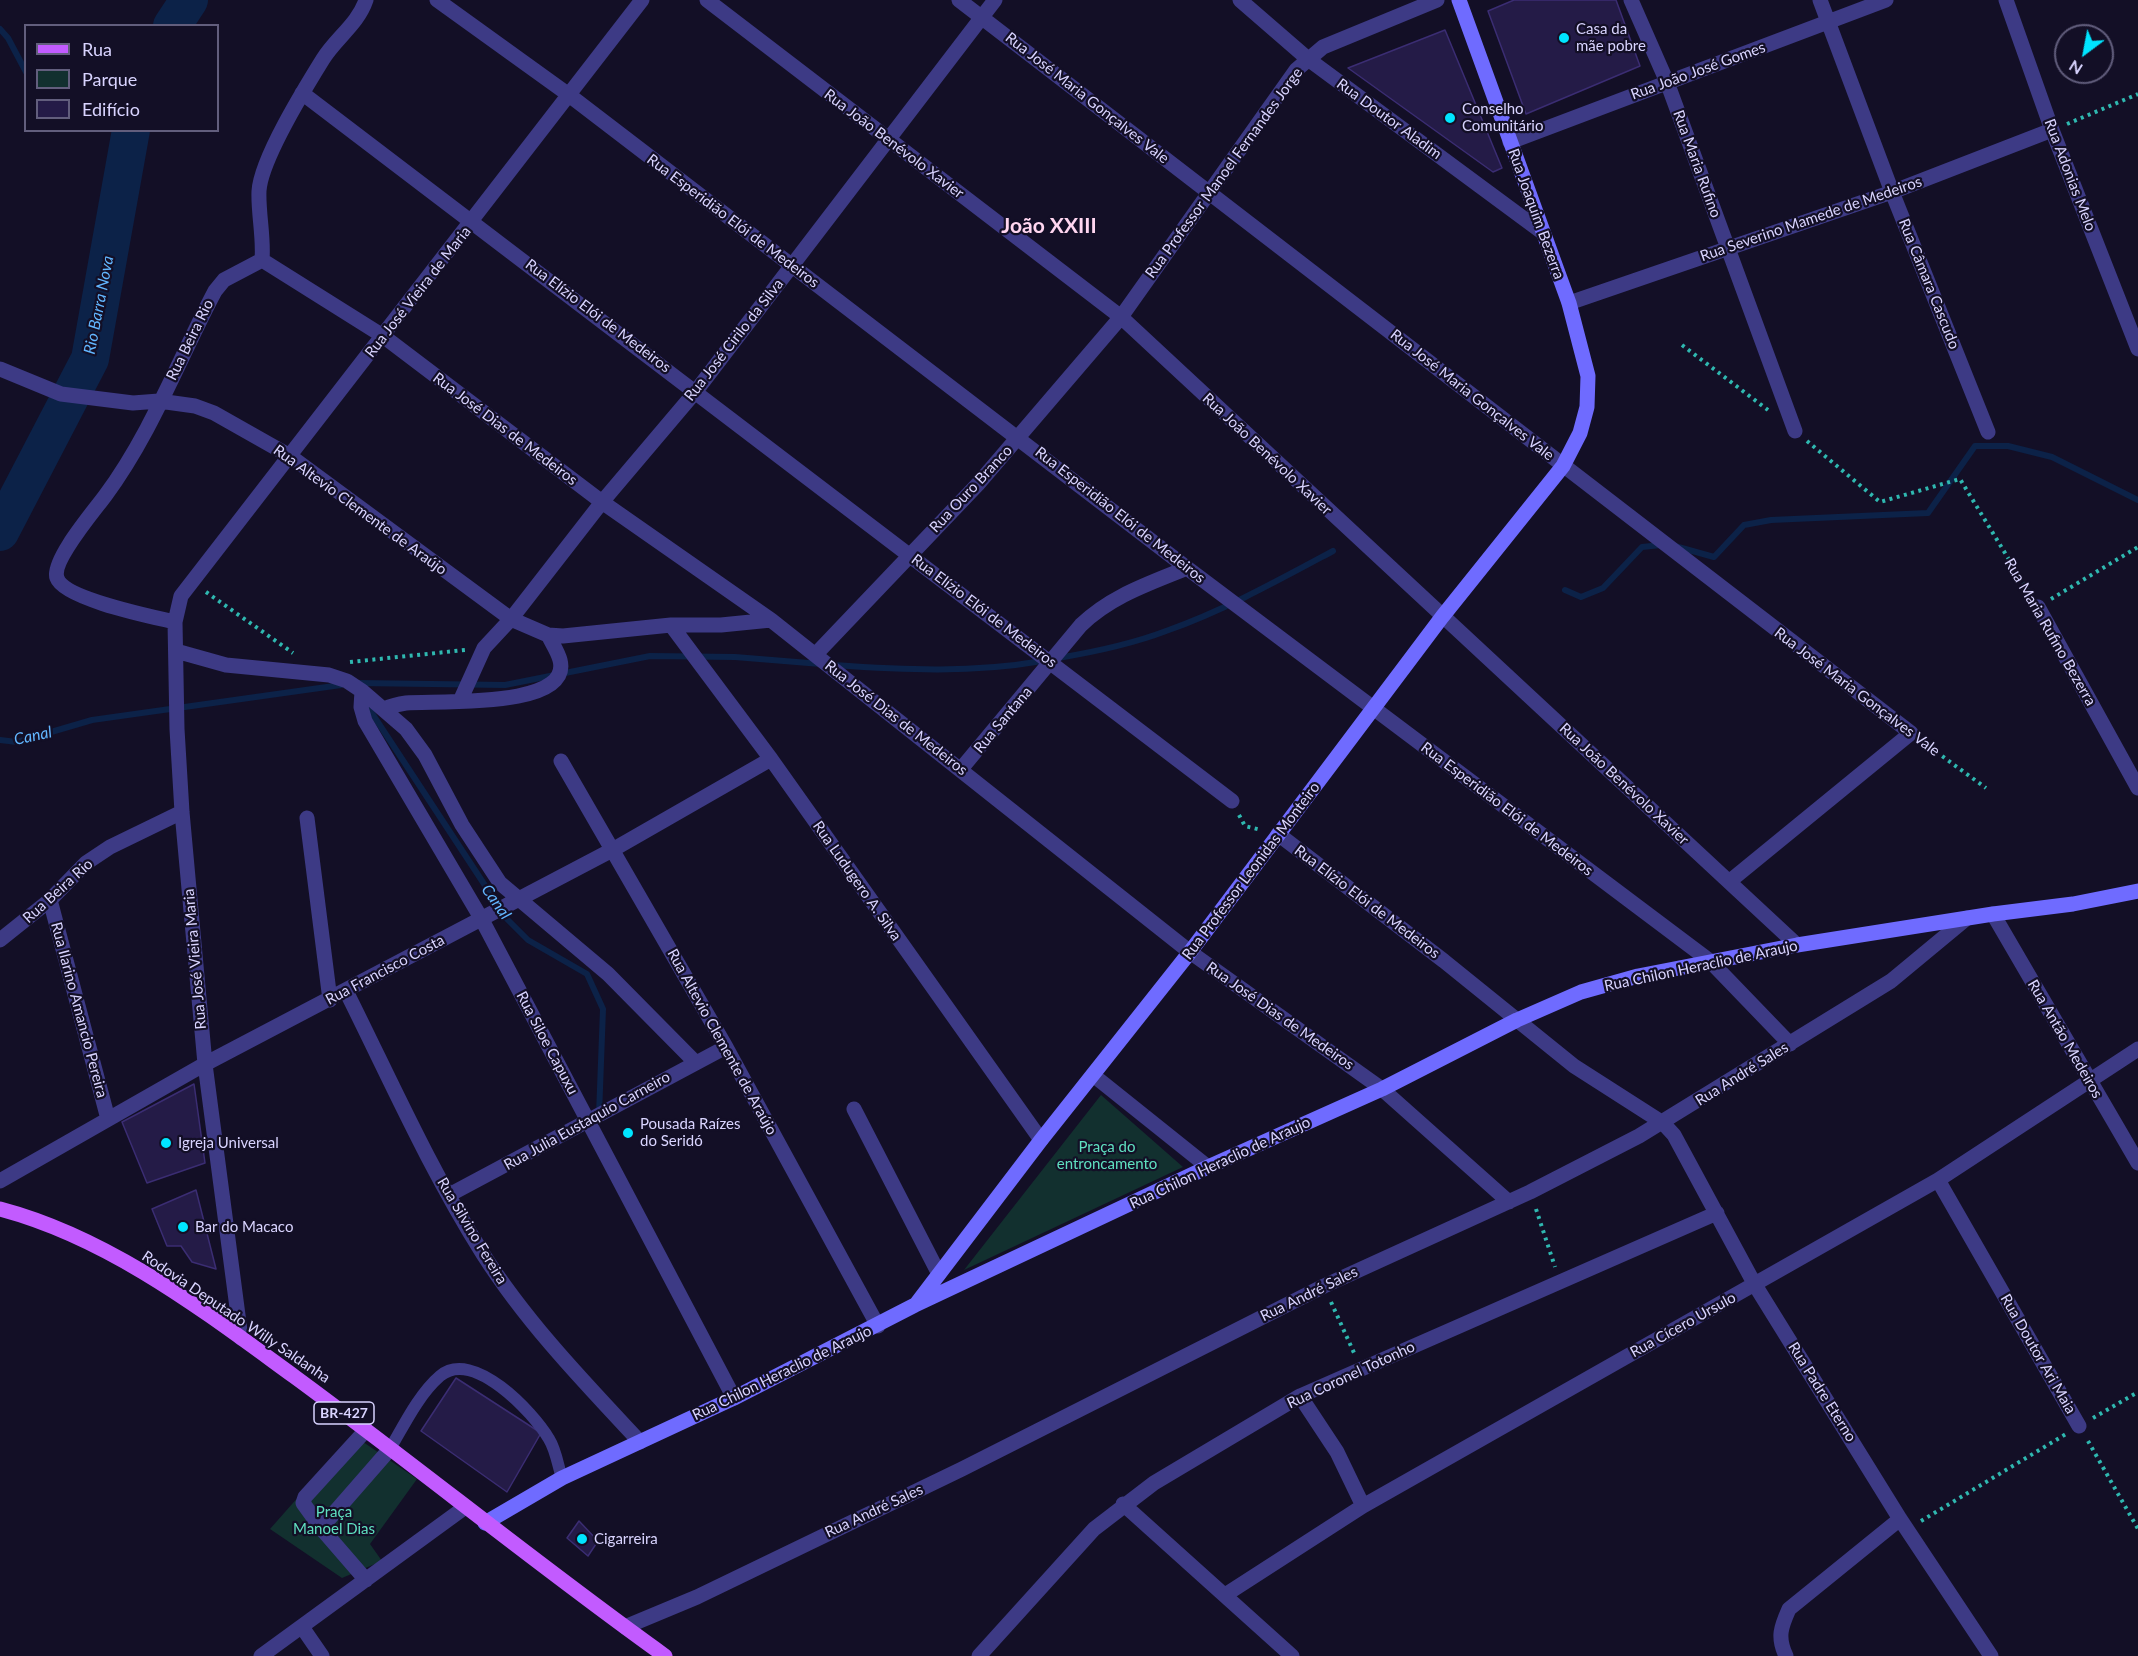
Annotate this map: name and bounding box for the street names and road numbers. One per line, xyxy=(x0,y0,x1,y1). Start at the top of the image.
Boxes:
street label: Rua José Maria Gonçalves Vale xyxy=(1002,28,1172,168)
street label: Rua João José Gomes xyxy=(1628,38,1768,104)
street label: Rua Professor Manoel Fernandes Jorge xyxy=(1142,64,1306,282)
street label: Rua Doutor Aladim xyxy=(1333,75,1445,163)
street label: Rua João Benévolo Xavier xyxy=(821,86,967,202)
street label: Rua Maria Rufino xyxy=(1669,108,1725,220)
street label: Rua Adonias Melo xyxy=(2040,116,2100,234)
street label: Rua Joaquim Bezerra xyxy=(1504,146,1568,282)
street label: Rua Esperidião Elói de Medeiros xyxy=(643,150,823,292)
street label: Rua Severino Mamede de Medeiros xyxy=(1698,173,1924,265)
street label: Rua Câmara Cascudo xyxy=(1895,216,1963,352)
street label: Rua José Vieira de Maria xyxy=(361,223,475,361)
street label: Rua Elízio Elói de Medeiros xyxy=(522,256,674,376)
street label: Rua José Cirilo da Silva xyxy=(681,275,787,405)
street label: Rua Beira Rio xyxy=(163,297,217,383)
street label: Rua José Maria Gonçalves Vale xyxy=(1387,325,1557,465)
street label: Rua José Dias de Medeiros xyxy=(429,369,581,489)
street label: Rua João Benévolo Xavier xyxy=(1199,389,1335,519)
street label: Rua Altevio Clemente de Araújo xyxy=(270,441,450,579)
street label: Rua Ouro Branco xyxy=(926,442,1016,536)
street label: Rua Esperidião Elói de Medeiros xyxy=(1031,443,1209,587)
street label: Rua Elízio Elói de Medeiros xyxy=(908,551,1060,671)
street label: Rua Maria Rufino Bezerra xyxy=(2000,555,2100,709)
street label: Rua José Maria Gonçalves Vale xyxy=(1771,624,1943,760)
street label: Rua José Dias de Medeiros xyxy=(821,657,971,779)
street label: Rua Santana xyxy=(970,683,1036,757)
street label: Rua João Benévolo Xavier xyxy=(1556,719,1692,849)
street label: Rua Esperidião Elói de Medeiros xyxy=(1417,738,1597,880)
street label: Rua Professor Leonidas Monteiro xyxy=(1178,779,1324,963)
street label: Rua Ludugero A. Silva xyxy=(809,818,905,944)
street label: Rua Elízio Elói de Medeiros xyxy=(1291,842,1443,962)
street label: Rua Beira Rio xyxy=(19,855,97,927)
street label: Rua José Vieira Maria xyxy=(180,888,210,1030)
street label: Rua Ilarino Amancio Pereira xyxy=(47,920,111,1100)
street label: Rua Francisco Costa xyxy=(322,931,448,1009)
street label: Rua Chilon Heraclio de Araujo xyxy=(1603,937,1799,995)
street label: Rua Altevio Clemente de Araújo xyxy=(663,946,781,1138)
street label: Rua José Dias de Medeiros xyxy=(1203,958,1357,1074)
street label: Rua Antão Medeiros xyxy=(2024,976,2106,1102)
street label: Rua Siloe Capuxu xyxy=(512,988,582,1098)
street label: Rua André Sales xyxy=(1692,1038,1792,1110)
street label: Rua Julia Eustaquio Carneiro xyxy=(501,1068,673,1174)
street label: Rua Chilon Heraclio de Araujo xyxy=(1127,1113,1313,1213)
street label: Rua Silvino Fereira xyxy=(433,1174,511,1288)
street label: Rodovia Deputado Willy Saldanha xyxy=(138,1247,334,1387)
street label: Rua André Sales xyxy=(1257,1263,1361,1325)
street label: Rua Cícero Ursulo xyxy=(1627,1289,1739,1361)
street label: Rua Doutor Ari Maia xyxy=(1996,1291,2080,1417)
street label: Rua Chilon Heraclio de Araujo xyxy=(689,1322,875,1424)
street label: Rua Coronel Totonho xyxy=(1284,1337,1418,1413)
street label: Rua Padre Eterno xyxy=(1784,1339,1860,1445)
road number: BR-427 xyxy=(314,1402,374,1424)
street label: Rua André Sales xyxy=(822,1480,926,1542)

